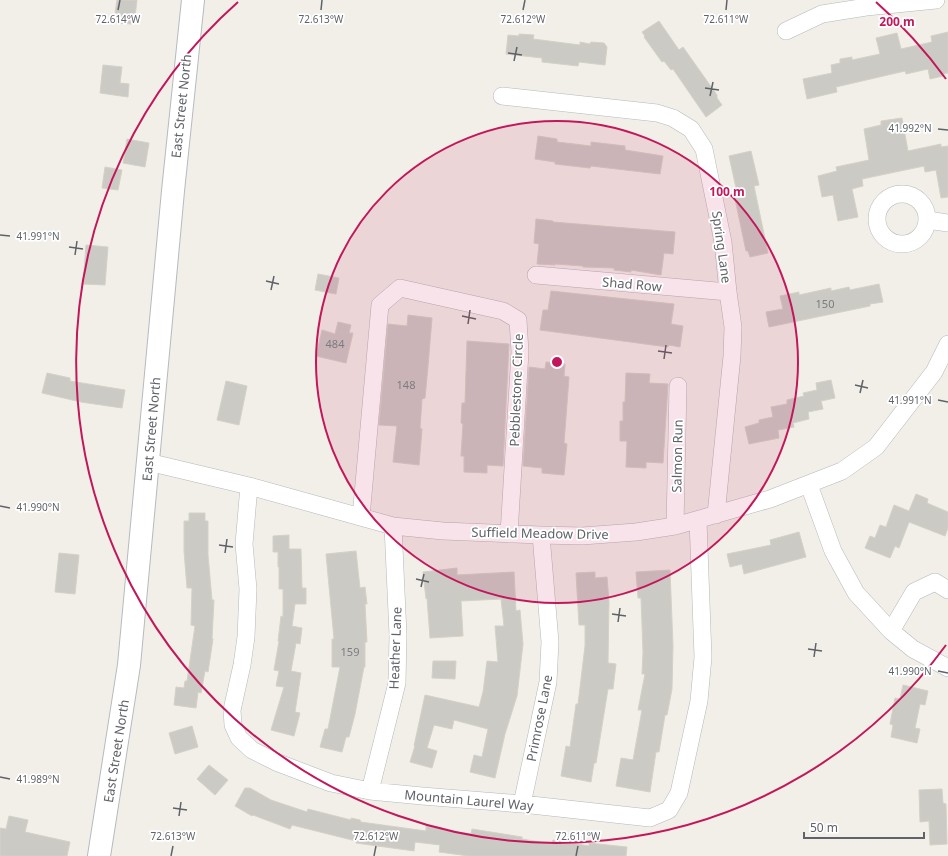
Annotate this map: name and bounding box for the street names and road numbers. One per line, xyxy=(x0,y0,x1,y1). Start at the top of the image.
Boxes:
street label: East Street North xyxy=(167,53,195,159)
street label: Spring Lane xyxy=(708,210,736,284)
street label: Shad Row xyxy=(601,272,663,296)
street label: Pebblestone Circle xyxy=(505,333,527,447)
street label: East Street North xyxy=(137,376,165,482)
street label: Salmon Run xyxy=(667,419,687,493)
street label: Suffield Meadow Drive xyxy=(471,523,609,543)
street label: Heather Lane xyxy=(385,606,405,690)
street label: Primrose Lane xyxy=(522,673,556,763)
street label: East Street North xyxy=(99,698,133,804)
street label: Mountain Laurel Way xyxy=(404,785,535,815)

